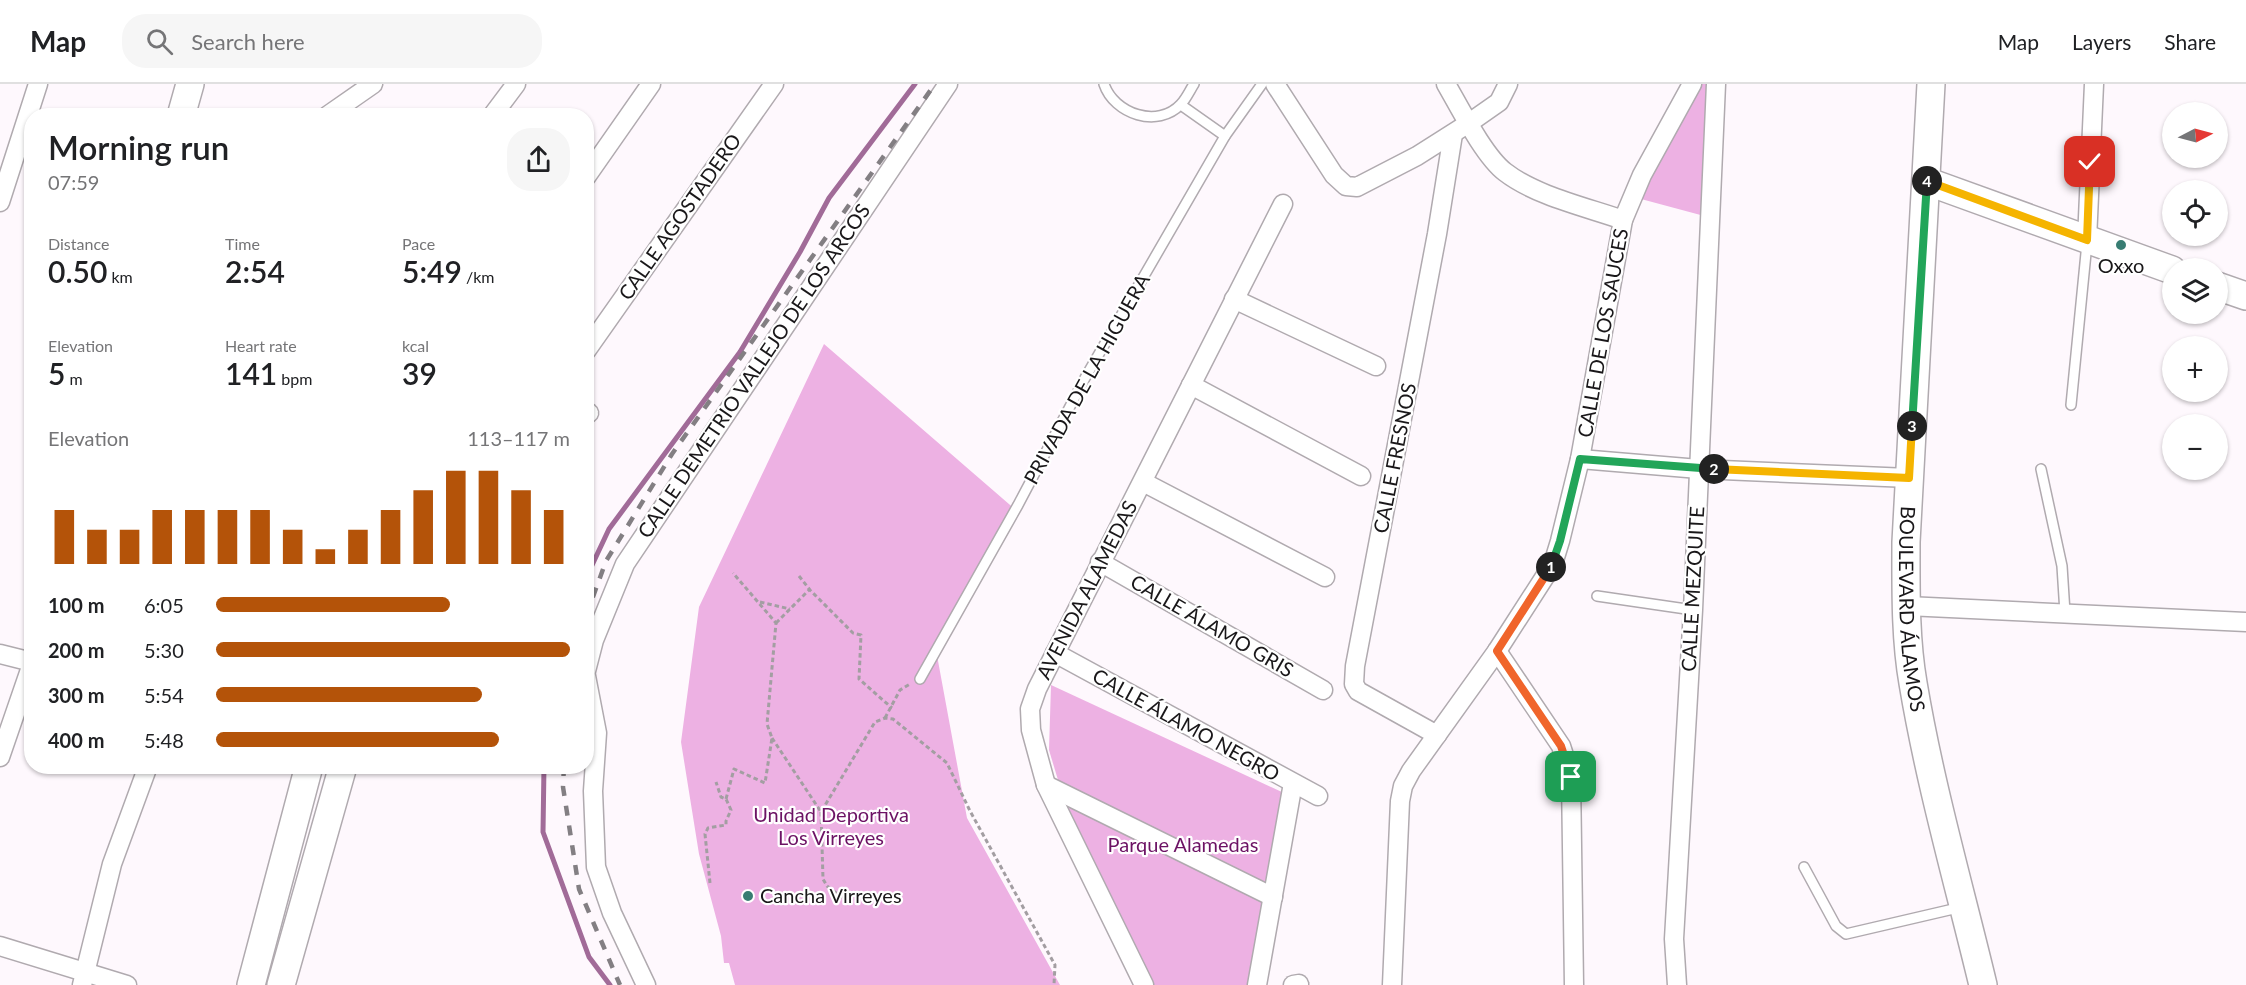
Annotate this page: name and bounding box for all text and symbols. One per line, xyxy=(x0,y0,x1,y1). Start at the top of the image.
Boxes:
search box xyxy=(122,14,542,68)
text: Map xyxy=(30,24,86,58)
icon: search xyxy=(143,25,176,58)
text: Search here xyxy=(191,28,305,55)
text: Map xyxy=(1998,29,2039,54)
text: Layers xyxy=(2072,29,2131,54)
text: Share xyxy=(2164,29,2216,54)
north arrow xyxy=(2162,102,2228,168)
map controls xyxy=(2162,102,2228,480)
text: Morning run xyxy=(48,127,229,167)
button: share xyxy=(507,128,570,191)
street label: CALLE AGOSTADERO xyxy=(613,129,746,304)
pin xyxy=(2064,136,2115,187)
icon: check xyxy=(2073,145,2106,178)
pin: 4 xyxy=(1912,166,1942,196)
text: 07:59 xyxy=(48,170,99,194)
text: 4 xyxy=(1922,171,1932,190)
button: locate xyxy=(2162,180,2228,246)
street label: CALLE DEMETRIO VALLEJO DE LOS ARCOS xyxy=(632,199,874,542)
street label: CALLE DE LOS SAUCES xyxy=(1572,226,1632,439)
text: Distance xyxy=(48,234,109,253)
text: Time xyxy=(225,234,260,253)
text: Pace xyxy=(402,234,435,253)
marker: Oxxo xyxy=(2114,238,2128,252)
text: 0.50 xyxy=(48,253,107,289)
text: 2:54 xyxy=(225,253,285,289)
text: 5:49 xyxy=(402,253,462,289)
place label: Oxxo xyxy=(2098,253,2144,277)
button: layers xyxy=(2162,258,2228,324)
text: km xyxy=(107,267,133,286)
text: /km xyxy=(462,267,494,286)
street label: PRIVADA DE LA HIGUERA xyxy=(1018,269,1154,488)
text: Elevation xyxy=(48,336,113,355)
text: Heart rate xyxy=(225,336,297,355)
text: kcal xyxy=(402,336,429,355)
button: + xyxy=(2162,336,2228,402)
text: 5 xyxy=(48,355,65,391)
text: 141 xyxy=(225,355,277,391)
text: 39 xyxy=(402,355,437,391)
text: m xyxy=(65,369,83,388)
text: bpm xyxy=(277,369,312,388)
street label: CALLE FRESNOS xyxy=(1368,381,1420,535)
pin: 3 xyxy=(1897,411,1927,441)
button: − xyxy=(2162,414,2228,480)
text: 3 xyxy=(1907,416,1917,435)
text: Elevation xyxy=(48,426,129,450)
text: 113–117 m xyxy=(467,426,570,450)
pin: 2 xyxy=(1699,454,1729,484)
text: 2 xyxy=(1709,459,1719,478)
street label: AVENIDA ALAMEDAS xyxy=(1031,496,1142,683)
street label: BOULEVARD ÁLAMOS xyxy=(1895,505,1931,714)
street label: CALLE MEZQUITE xyxy=(1676,506,1708,672)
pin: 1 xyxy=(1536,552,1566,582)
text: 1 xyxy=(1546,557,1556,576)
street label: CALLE ÁLAMO GRIS xyxy=(1127,569,1298,682)
text: 100 m xyxy=(48,593,104,617)
text: 6:05 xyxy=(144,593,184,617)
text: 200 m xyxy=(48,638,104,662)
text: 5:30 xyxy=(144,638,184,662)
street label: CALLE ÁLAMO NEGRO xyxy=(1089,663,1284,786)
text: 300 m xyxy=(48,683,104,707)
text: 5:54 xyxy=(144,683,184,707)
text: 400 m xyxy=(48,728,104,752)
text: 5:48 xyxy=(144,728,184,752)
pin xyxy=(1545,751,1596,802)
icon: arrive xyxy=(1554,760,1587,793)
park label: Unidad Deportiva Los Virreyes xyxy=(753,802,909,849)
park label: Parque Alamedas xyxy=(1108,832,1258,856)
place label: Cancha Virreyes xyxy=(760,883,902,907)
marker: Cancha Virreyes xyxy=(741,889,755,903)

